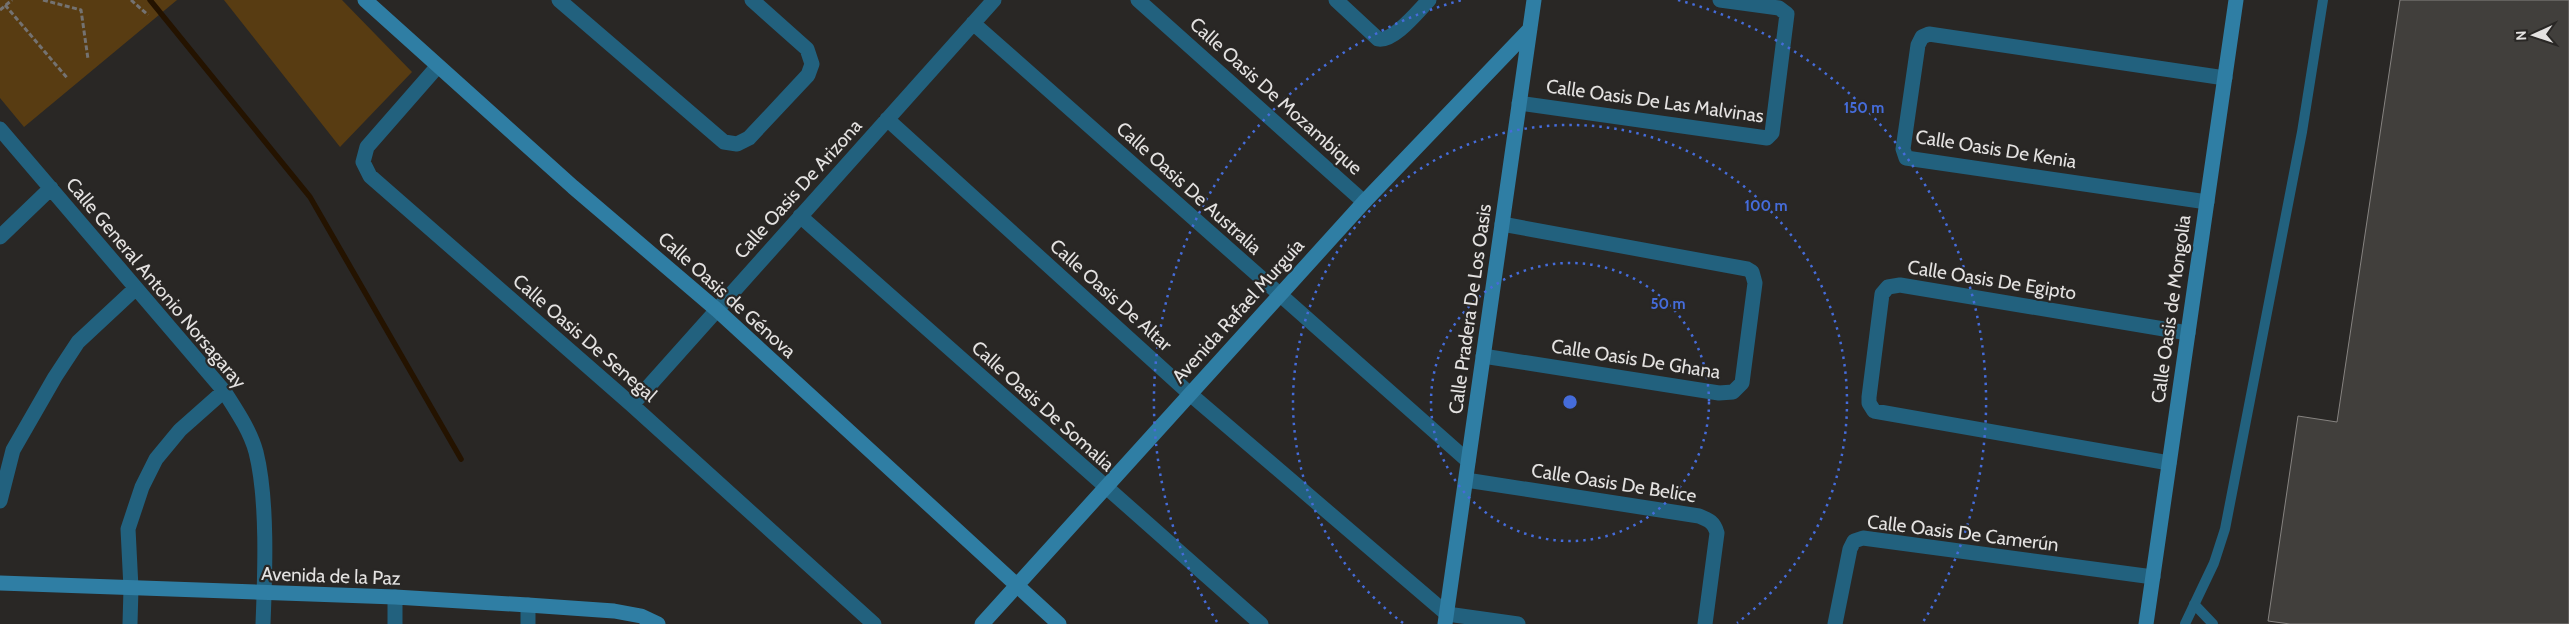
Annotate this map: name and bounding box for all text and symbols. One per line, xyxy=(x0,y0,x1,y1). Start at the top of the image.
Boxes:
north arrow xyxy=(2509,10,2559,60)
street label: Calle Oasis De Mozambique xyxy=(1185,12,1367,180)
text: N xyxy=(2512,30,2530,41)
street label: Calle Oasis De Las Malvinas xyxy=(1545,74,1765,128)
text: 150 m xyxy=(1844,99,1884,117)
street label: Calle Oasis De Arizona xyxy=(729,115,867,263)
street label: Calle Oasis De Australia xyxy=(1112,117,1266,259)
street label: Calle Oasis De Kenia xyxy=(1914,125,2078,173)
street label: Calle General Antonio Norsagaray xyxy=(61,173,251,393)
text: 100 m xyxy=(1744,197,1788,215)
street label: Calle Pradera De Los Oasis xyxy=(1444,202,1496,416)
street label: Calle Oasis de Mongolia xyxy=(2146,213,2196,405)
street label: Calle Oasis de Génova xyxy=(653,227,801,363)
street label: Calle Oasis De Altar xyxy=(1045,234,1177,356)
street label: Avenida Rafael Murguía xyxy=(1167,234,1309,388)
street label: Calle Oasis De Egipto xyxy=(1906,255,2078,305)
street label: Calle Oasis De Senegal xyxy=(508,269,662,407)
text: 50 m xyxy=(1650,295,1686,313)
street label: Calle Oasis De Ghana xyxy=(1550,334,1722,384)
street label: Calle Oasis De Somalia xyxy=(967,336,1119,476)
centre of rings xyxy=(1561,393,1579,411)
street label: Calle Oasis De Belice xyxy=(1530,459,1698,507)
street label: Calle Oasis De Camerún xyxy=(1866,510,2060,556)
street label: Avenida de la Paz xyxy=(261,562,401,590)

